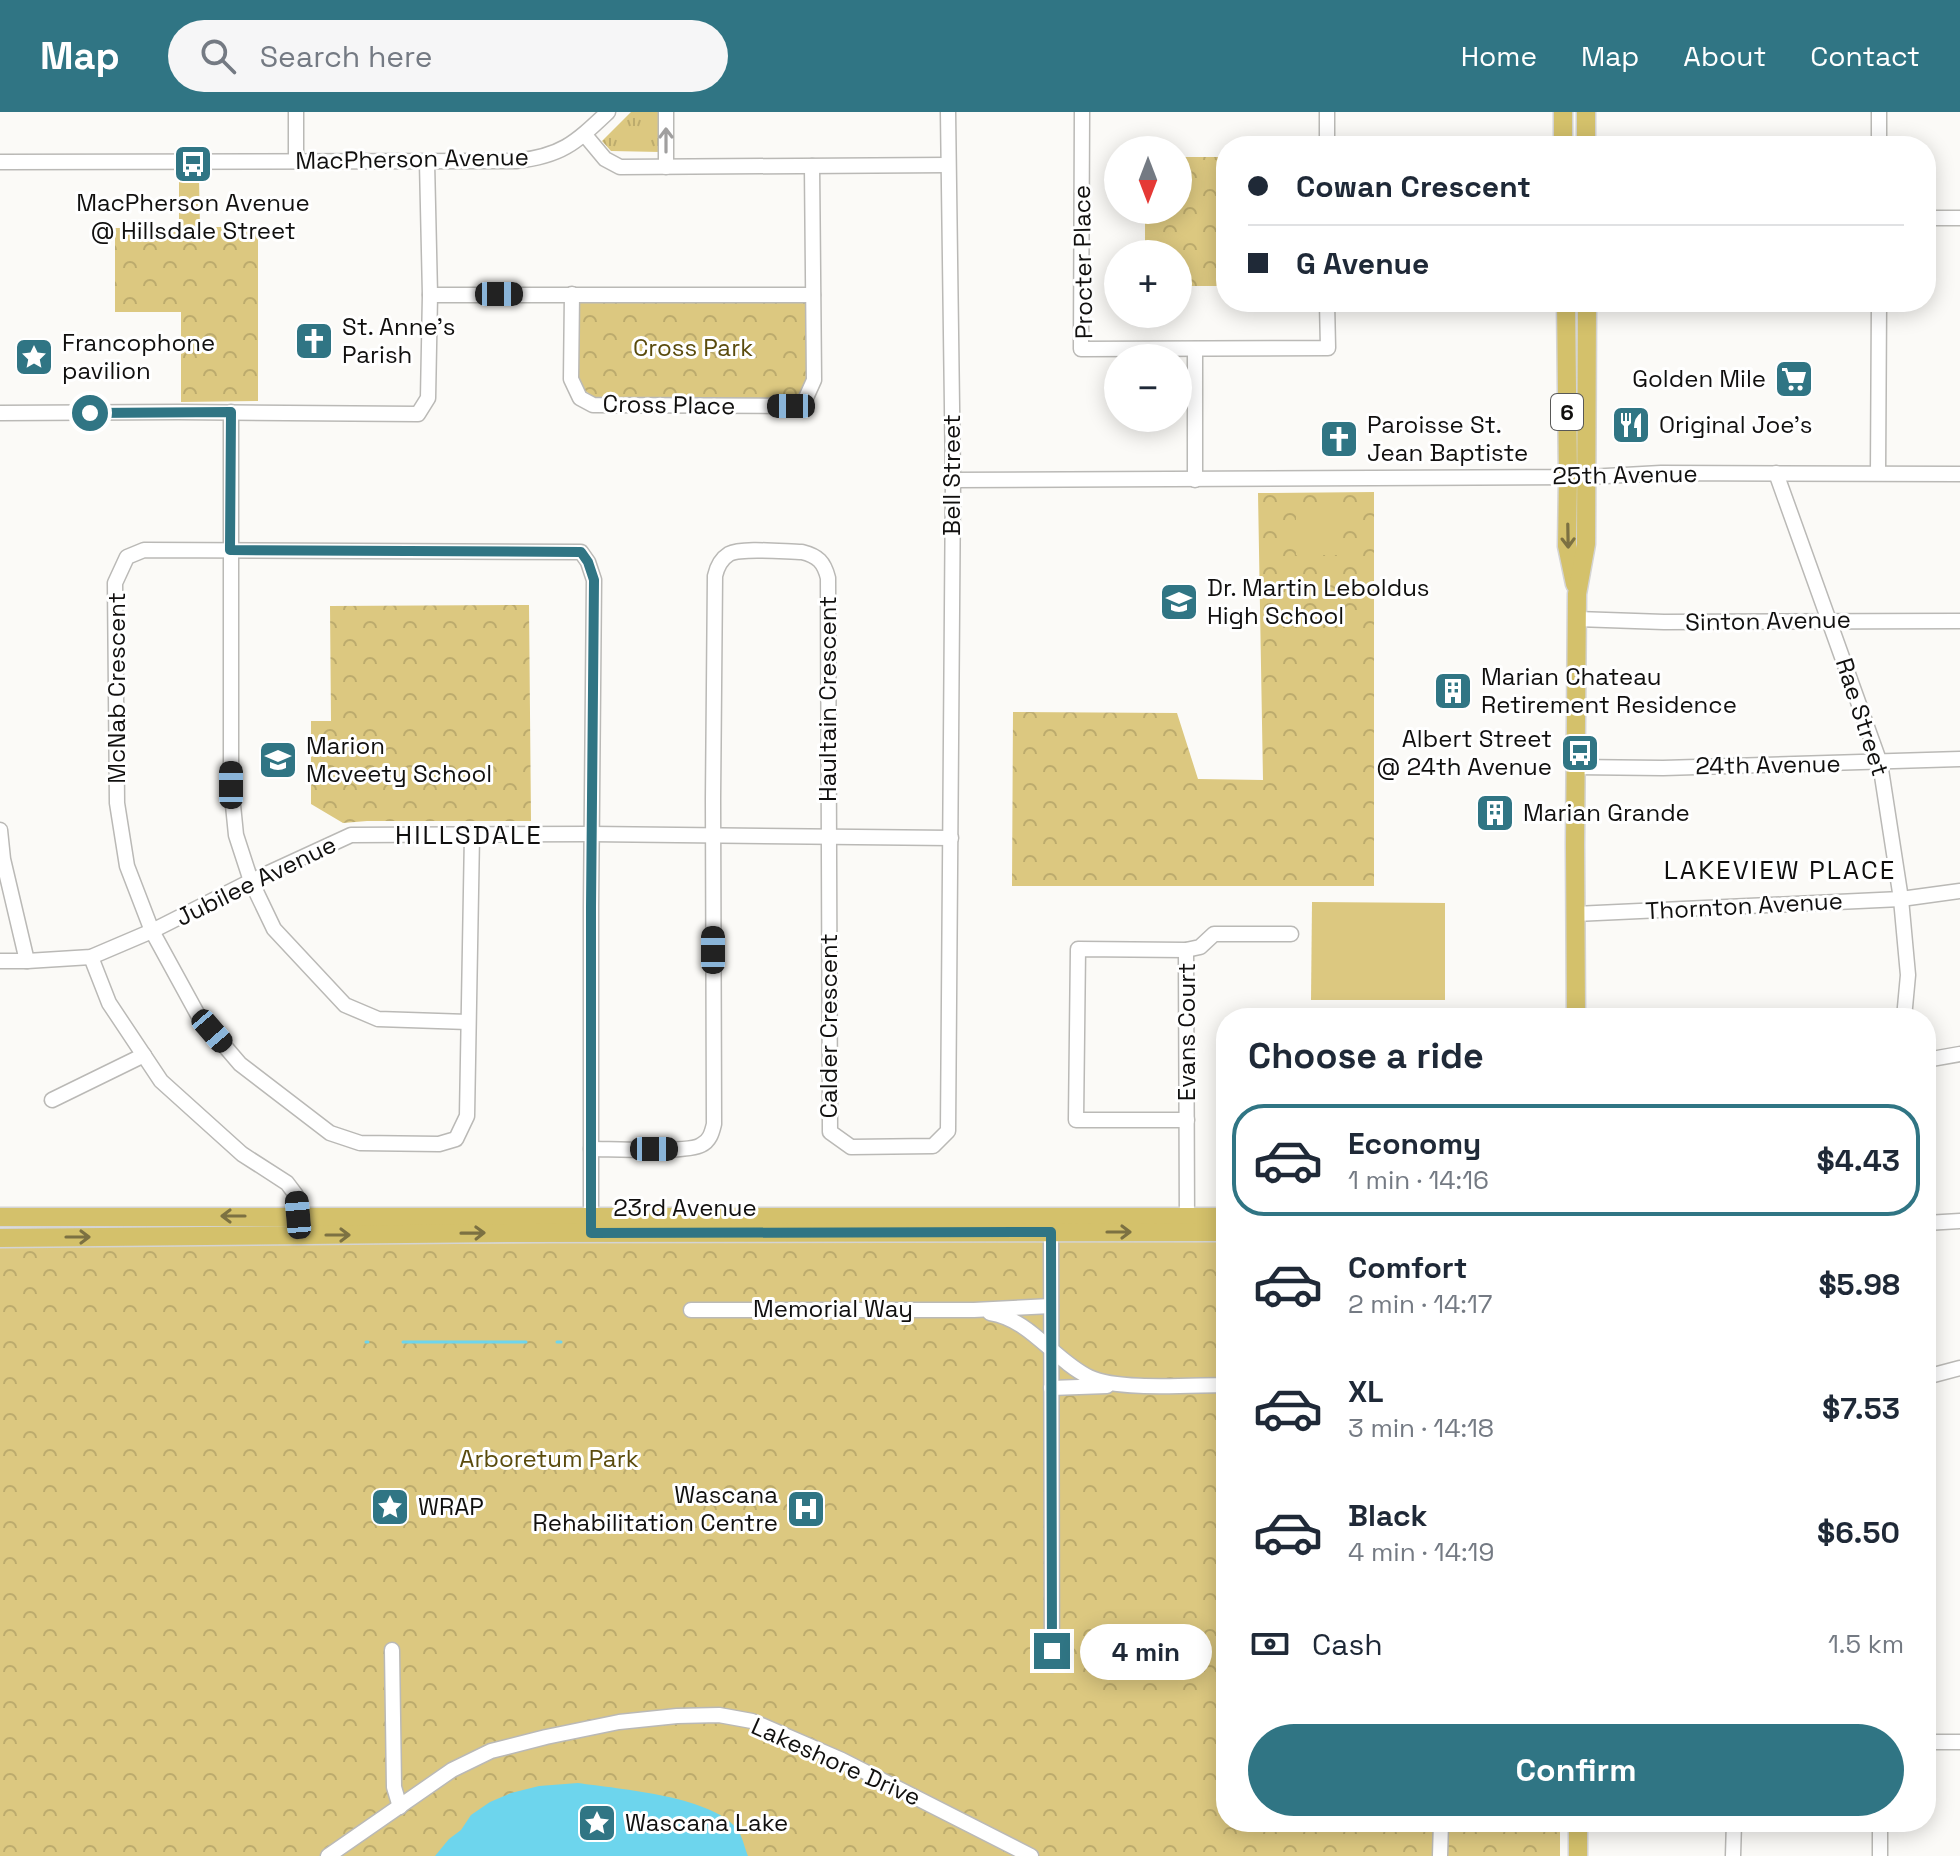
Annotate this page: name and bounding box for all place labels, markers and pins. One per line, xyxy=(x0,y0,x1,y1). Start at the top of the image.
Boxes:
bus stop icon: MacPherson Avenue @ Hillsdale Street xyxy=(172,143,214,185)
place label: MacPherson Avenue @ Hillsdale Street xyxy=(76,187,310,246)
place label: St. Anne's Parish xyxy=(342,311,455,370)
church icon: St. Anne's Parish xyxy=(293,320,335,362)
place label: Francophone pavilion xyxy=(62,327,215,386)
place icon: Francophone pavilion xyxy=(13,336,55,378)
supermarket icon: Golden Mile xyxy=(1773,358,1815,400)
place label: Golden Mile xyxy=(1632,363,1766,394)
restaurant icon: Original Joe's xyxy=(1610,404,1652,446)
place label: Paroisse St. Jean Baptiste xyxy=(1367,409,1528,468)
place label: Original Joe's xyxy=(1659,409,1812,440)
church icon: Paroisse St. Jean Baptiste xyxy=(1318,418,1360,460)
place label: Dr. Martin Leboldus High School xyxy=(1207,572,1429,631)
school or university icon: Dr. Martin Leboldus High School xyxy=(1158,581,1200,623)
place label: Marian Chateau Retirement Residence xyxy=(1481,661,1737,720)
building icon: Marian Chateau Retirement Residence xyxy=(1432,670,1474,712)
place label: Albert Street @ 24th Avenue xyxy=(1376,723,1552,782)
place label: Marion Mcveety School xyxy=(306,730,492,789)
bus stop icon: Albert Street @ 24th Avenue xyxy=(1559,732,1601,774)
school or university icon: Marion Mcveety School xyxy=(257,739,299,781)
building icon: Marian Grande xyxy=(1474,792,1516,834)
place label: Marian Grande xyxy=(1523,797,1690,828)
place label: Wascana Rehabilitation Centre xyxy=(533,1479,778,1538)
place icon: WRAP xyxy=(369,1486,411,1528)
hospital icon: Wascana Rehabilitation Centre xyxy=(785,1488,827,1530)
place label: WRAP xyxy=(418,1491,484,1522)
place icon: Wascana Lake xyxy=(576,1802,618,1844)
place label: Wascana Lake xyxy=(625,1807,788,1838)

